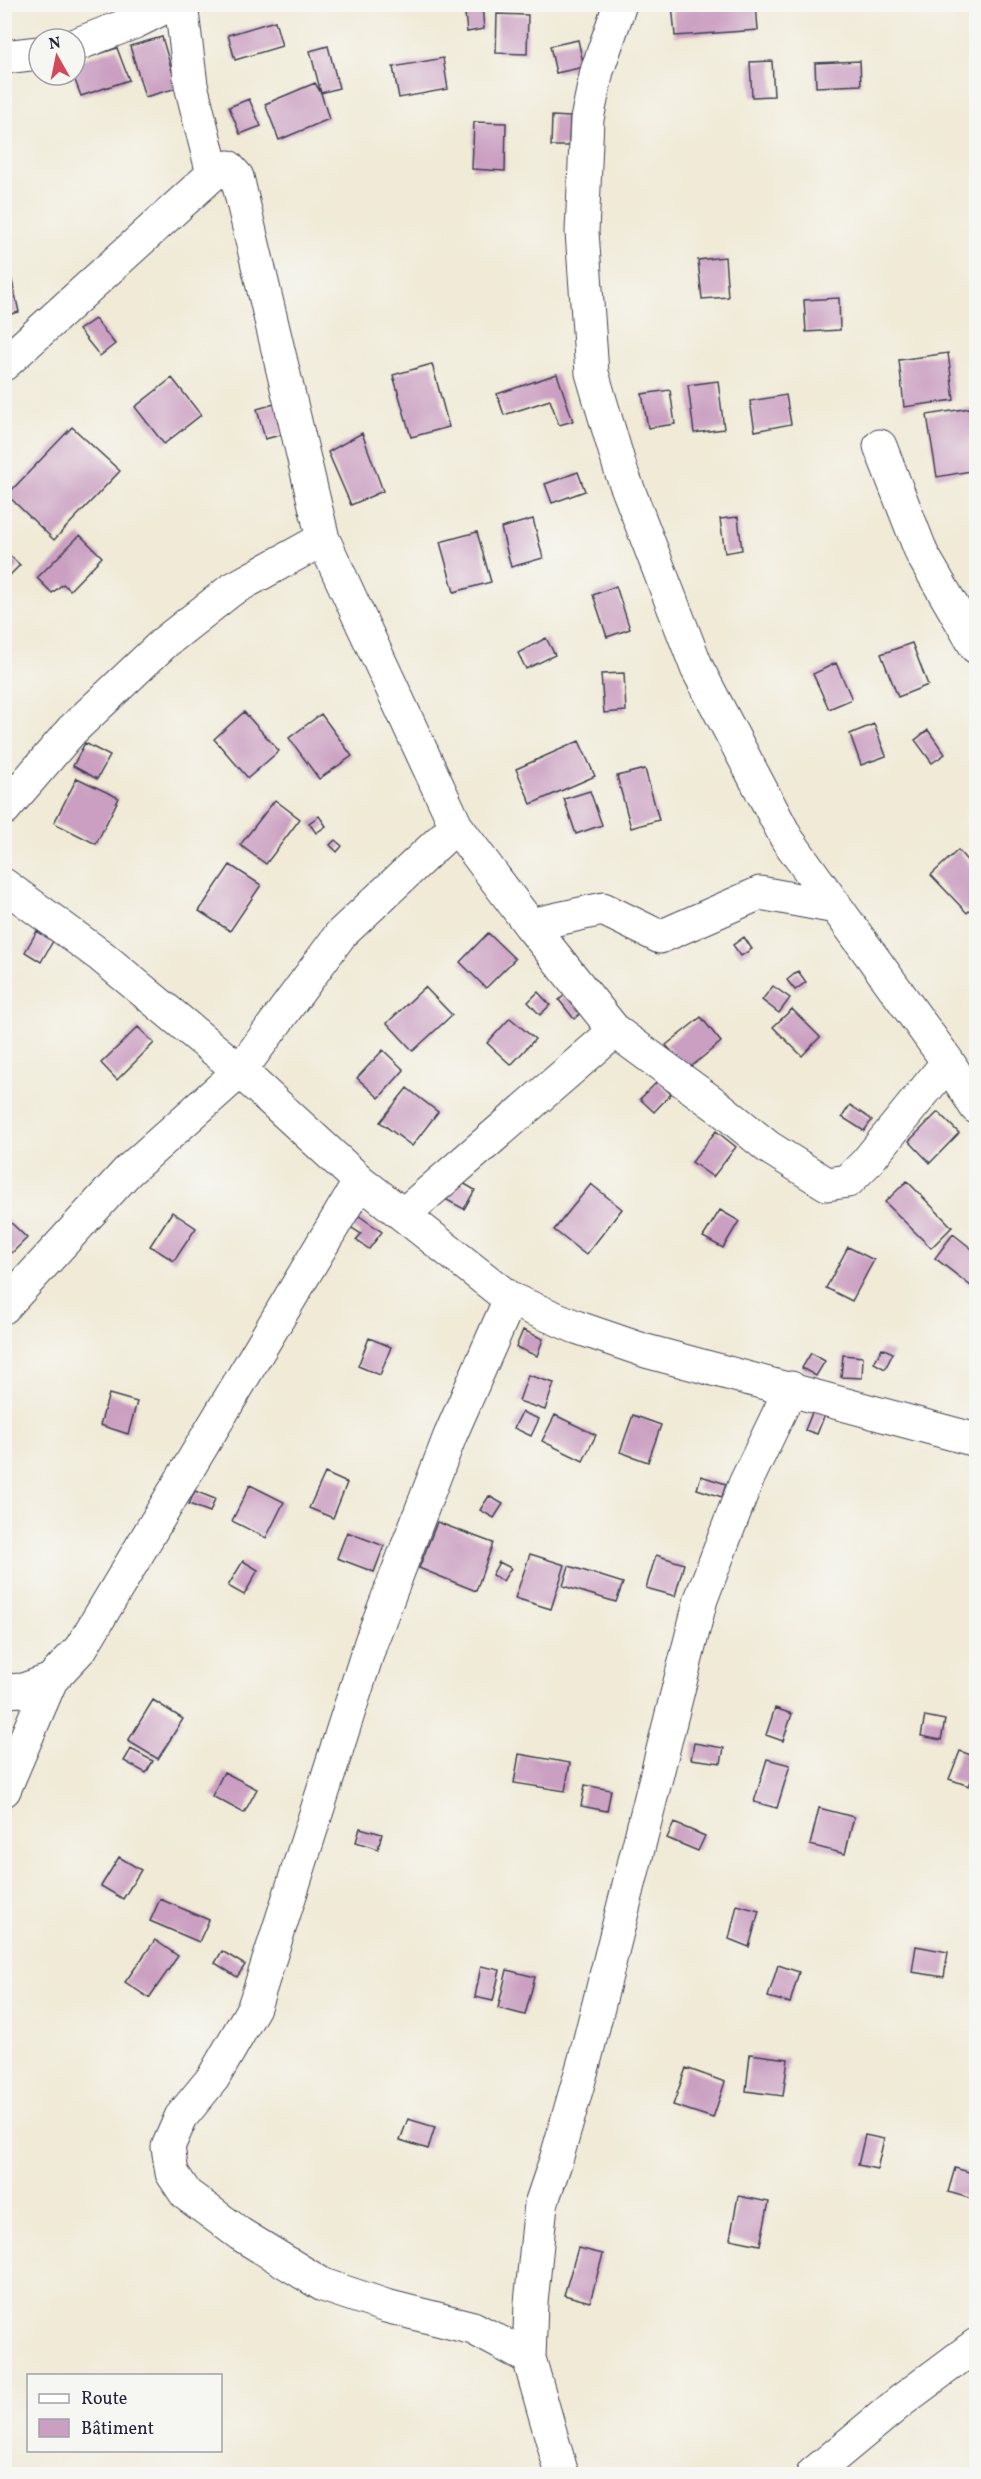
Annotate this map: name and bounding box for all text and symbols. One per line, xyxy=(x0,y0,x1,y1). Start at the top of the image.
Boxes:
north arrow xyxy=(27,27,87,87)
text: N xyxy=(48,32,63,56)
legend xyxy=(27,2374,222,2452)
text: Route xyxy=(81,2387,127,2412)
text: Bâtiment xyxy=(81,2417,154,2442)

